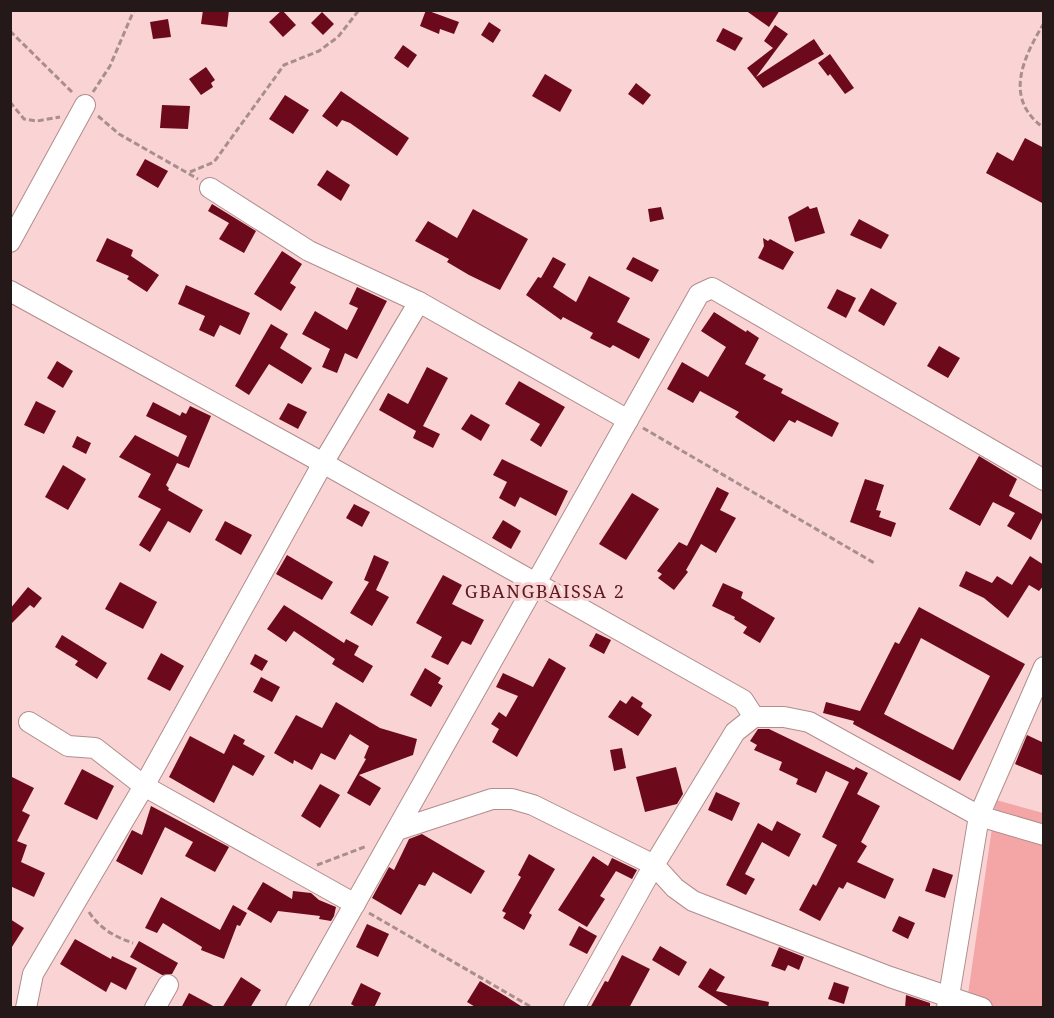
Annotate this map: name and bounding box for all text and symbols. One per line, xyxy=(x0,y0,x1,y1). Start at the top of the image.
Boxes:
district label: GBANGBAISSA 2 xyxy=(465,579,625,603)

